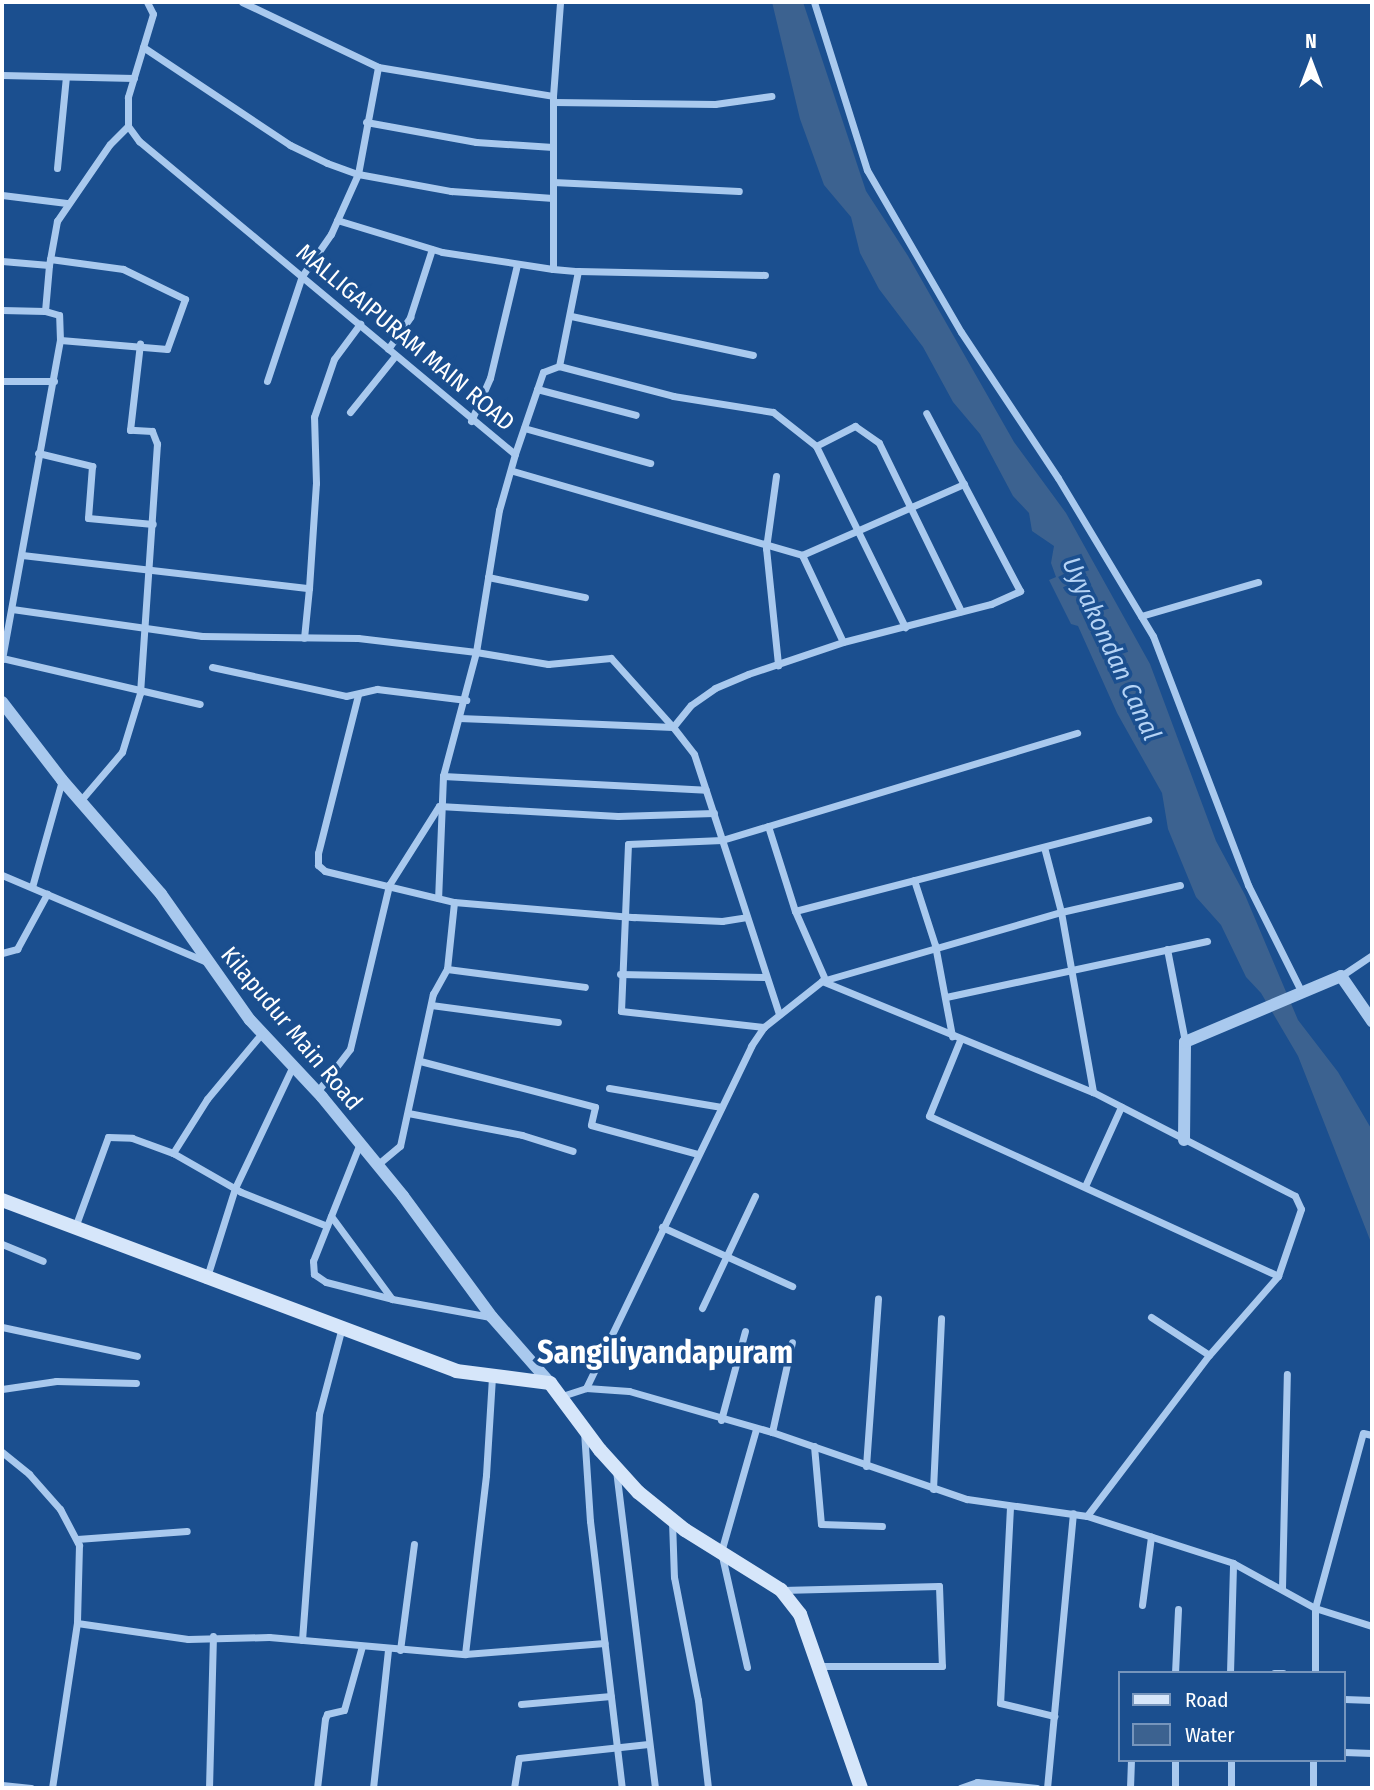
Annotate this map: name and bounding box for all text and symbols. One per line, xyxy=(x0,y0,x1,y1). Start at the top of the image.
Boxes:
north arrow xyxy=(1276,28,1346,98)
text: N xyxy=(1305,30,1317,53)
street label: MALLIGAIPURAM MAIN ROAD xyxy=(290,238,520,438)
water label: Uyyakondan Canal xyxy=(1055,552,1167,746)
street label: Kilapudur Main Road xyxy=(214,941,368,1117)
district label: Sangiliyandapuram xyxy=(537,1333,793,1371)
legend xyxy=(1118,1671,1346,1762)
text: Road xyxy=(1185,1687,1229,1713)
text: Water xyxy=(1185,1722,1235,1748)

